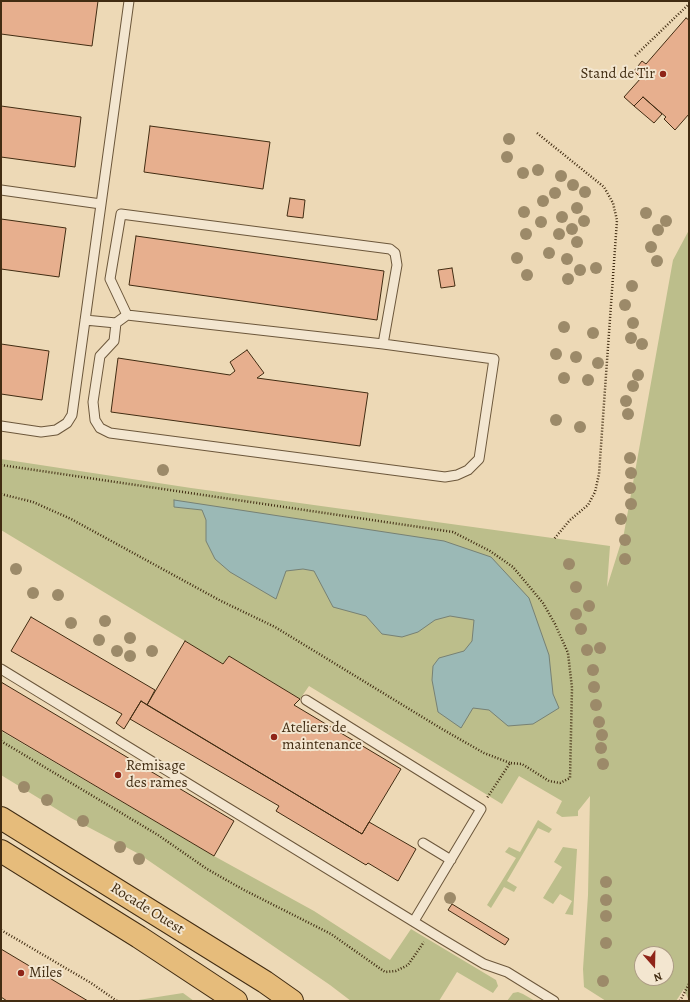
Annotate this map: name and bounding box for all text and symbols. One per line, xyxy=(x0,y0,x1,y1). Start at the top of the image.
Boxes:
place label: Stand de Tir xyxy=(580,65,655,83)
marker: Stand de Tir xyxy=(658,69,668,79)
place label: Ateliers de maintenance xyxy=(282,719,362,754)
marker: Ateliers de maintenance xyxy=(269,732,279,742)
place label: Remisage des rames xyxy=(126,757,188,792)
marker: Remisage des rames xyxy=(113,770,123,780)
street label: Rocade Ouest xyxy=(107,879,187,939)
north arrow xyxy=(634,946,674,986)
place label: Miles xyxy=(29,964,62,982)
marker: Miles xyxy=(16,968,26,978)
text: N xyxy=(652,968,664,985)

